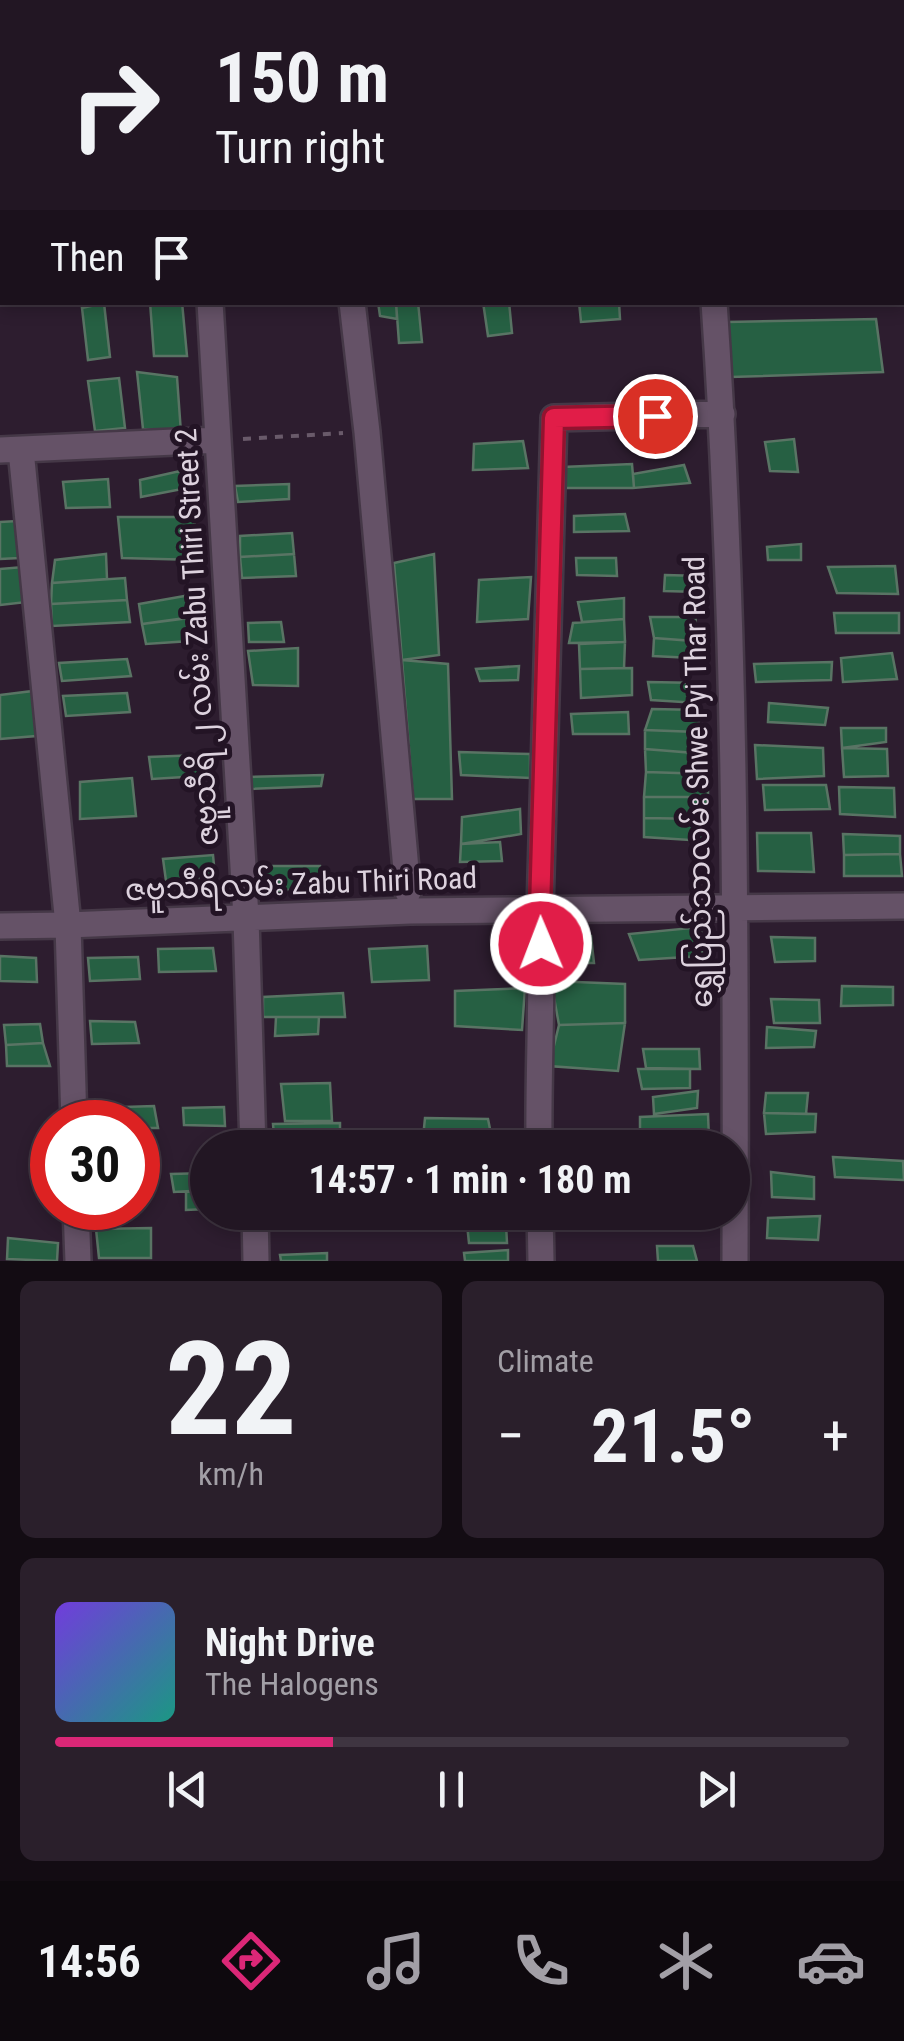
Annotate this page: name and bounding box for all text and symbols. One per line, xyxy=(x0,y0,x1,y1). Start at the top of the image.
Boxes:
text: 150 m xyxy=(215,37,389,119)
icon: right xyxy=(50,40,180,170)
text: Turn right xyxy=(215,121,385,174)
icon: arrive xyxy=(144,230,199,285)
text: Then xyxy=(50,236,124,280)
pin xyxy=(613,374,698,459)
icon: arrive xyxy=(628,389,683,444)
street label: ဇဗူသီရိ ၂ လမ်း Zabu Thiri Street 2 xyxy=(164,427,233,847)
street label: ရွှေပြည်သာလမ်း Shwe Pyi Thar Road xyxy=(672,556,727,1008)
street label: ဇဗူသီရိလမ်း Zabu Thiri Road xyxy=(124,856,478,915)
position arrow xyxy=(489,892,593,996)
speed limit sign: 30 xyxy=(30,1100,160,1230)
text: 14:57 · 1 min · 180 m xyxy=(309,1158,631,1202)
text: 22 xyxy=(165,1313,297,1466)
text: Climate xyxy=(497,1342,594,1380)
text: 21.5° xyxy=(591,1392,755,1480)
text: − xyxy=(497,1404,525,1468)
text: + xyxy=(822,1404,849,1468)
text: km/h xyxy=(198,1455,264,1493)
text: Night Drive xyxy=(205,1621,375,1665)
text: The Halogens xyxy=(205,1665,379,1703)
icon: previous xyxy=(160,1762,215,1817)
icon: pause xyxy=(424,1762,479,1817)
icon: next xyxy=(689,1762,744,1817)
icon: directions xyxy=(216,1926,286,1996)
icon: music xyxy=(361,1926,431,1996)
icon: phone xyxy=(506,1926,576,1996)
icon: climate xyxy=(651,1926,721,1996)
icon: car xyxy=(796,1926,866,1996)
text: 14:56 xyxy=(38,1935,141,1988)

